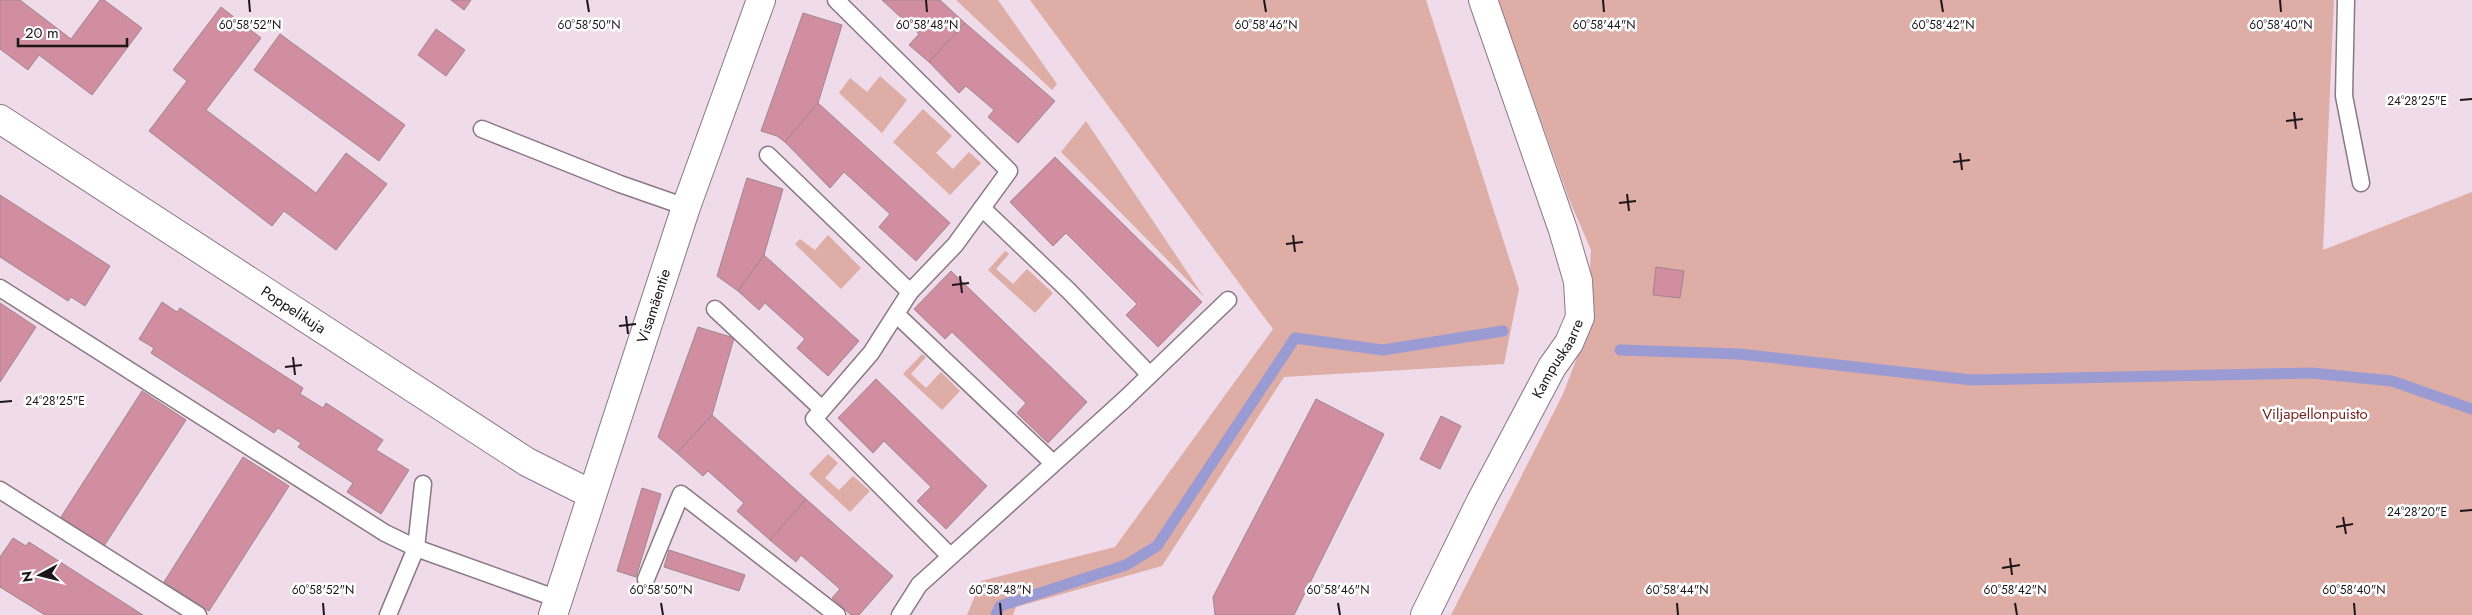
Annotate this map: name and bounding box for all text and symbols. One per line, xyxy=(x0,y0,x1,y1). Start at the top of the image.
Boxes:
scale bar xyxy=(18,15,126,47)
text: 60°58'52"N xyxy=(219,16,281,34)
text: 60°58'50"N xyxy=(557,16,621,34)
text: 60°58'48"N xyxy=(896,16,958,34)
text: 60°58'46"N xyxy=(1235,16,1297,34)
text: 60°58'44"N xyxy=(1572,16,1636,34)
text: 60°58'42"N xyxy=(1912,16,1974,34)
text: 60°58'40"N xyxy=(2249,16,2313,34)
text: 20 m xyxy=(25,22,59,44)
text: 24°28'25"E xyxy=(2387,92,2447,110)
street label: Visamäentie xyxy=(631,266,676,346)
street label: Poppelikuja xyxy=(257,281,330,339)
street label: Kampuskaarre xyxy=(1526,315,1589,402)
text: 24°28'25"E xyxy=(25,392,85,410)
park label: Viljapellonpuisto xyxy=(2262,403,2368,425)
text: 24°28'20"E xyxy=(2387,503,2447,521)
north arrow xyxy=(15,550,65,600)
text: N xyxy=(16,570,38,583)
text: 60°58'52"N xyxy=(292,581,354,599)
text: 60°58'50"N xyxy=(629,581,693,599)
text: 60°58'48"N xyxy=(969,581,1031,599)
text: 60°58'46"N xyxy=(1307,581,1369,599)
text: 60°58'44"N xyxy=(1645,581,1709,599)
text: 60°58'42"N xyxy=(1984,581,2046,599)
text: 60°58'40"N xyxy=(2322,581,2386,599)

